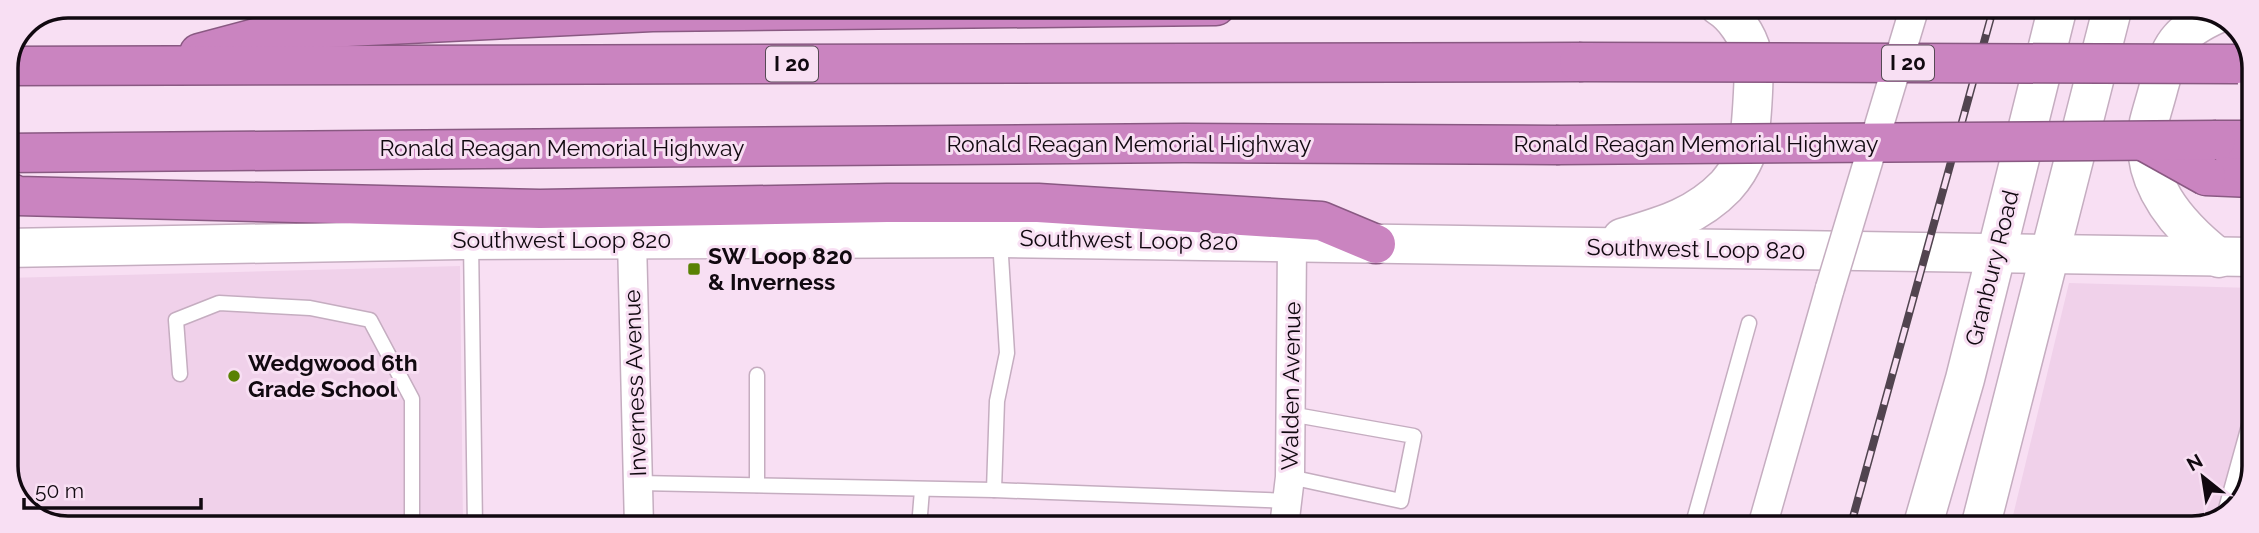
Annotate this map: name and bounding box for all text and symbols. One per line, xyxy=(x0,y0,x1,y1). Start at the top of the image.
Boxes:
road number: I 20 xyxy=(766,46,818,82)
road number: I 20 xyxy=(1882,46,1934,80)
street label: Ronald Reagan Memorial Highway xyxy=(946,130,1312,157)
street label: Ronald Reagan Memorial Highway xyxy=(1513,130,1879,157)
street label: Ronald Reagan Memorial Highway xyxy=(379,134,745,161)
street label: Granbury Road xyxy=(1959,187,2024,348)
street label: Southwest Loop 820 xyxy=(1019,224,1239,255)
street label: Southwest Loop 820 xyxy=(453,226,671,253)
street label: Southwest Loop 820 xyxy=(1586,233,1806,264)
place label: SW Loop 820 & Inverness xyxy=(708,242,853,295)
marker: SW Loop 820 & Inverness xyxy=(686,261,702,277)
street label: Inverness Avenue xyxy=(618,289,651,477)
street label: Walden Avenue xyxy=(1276,301,1305,471)
place label: Wedgwood 6th Grade School xyxy=(248,349,418,402)
marker: Wedgwood 6th Grade School xyxy=(226,368,242,384)
north arrow xyxy=(2168,442,2238,512)
text: N xyxy=(2183,449,2206,475)
scale bar xyxy=(24,466,201,510)
text: 50 m xyxy=(35,478,84,503)

